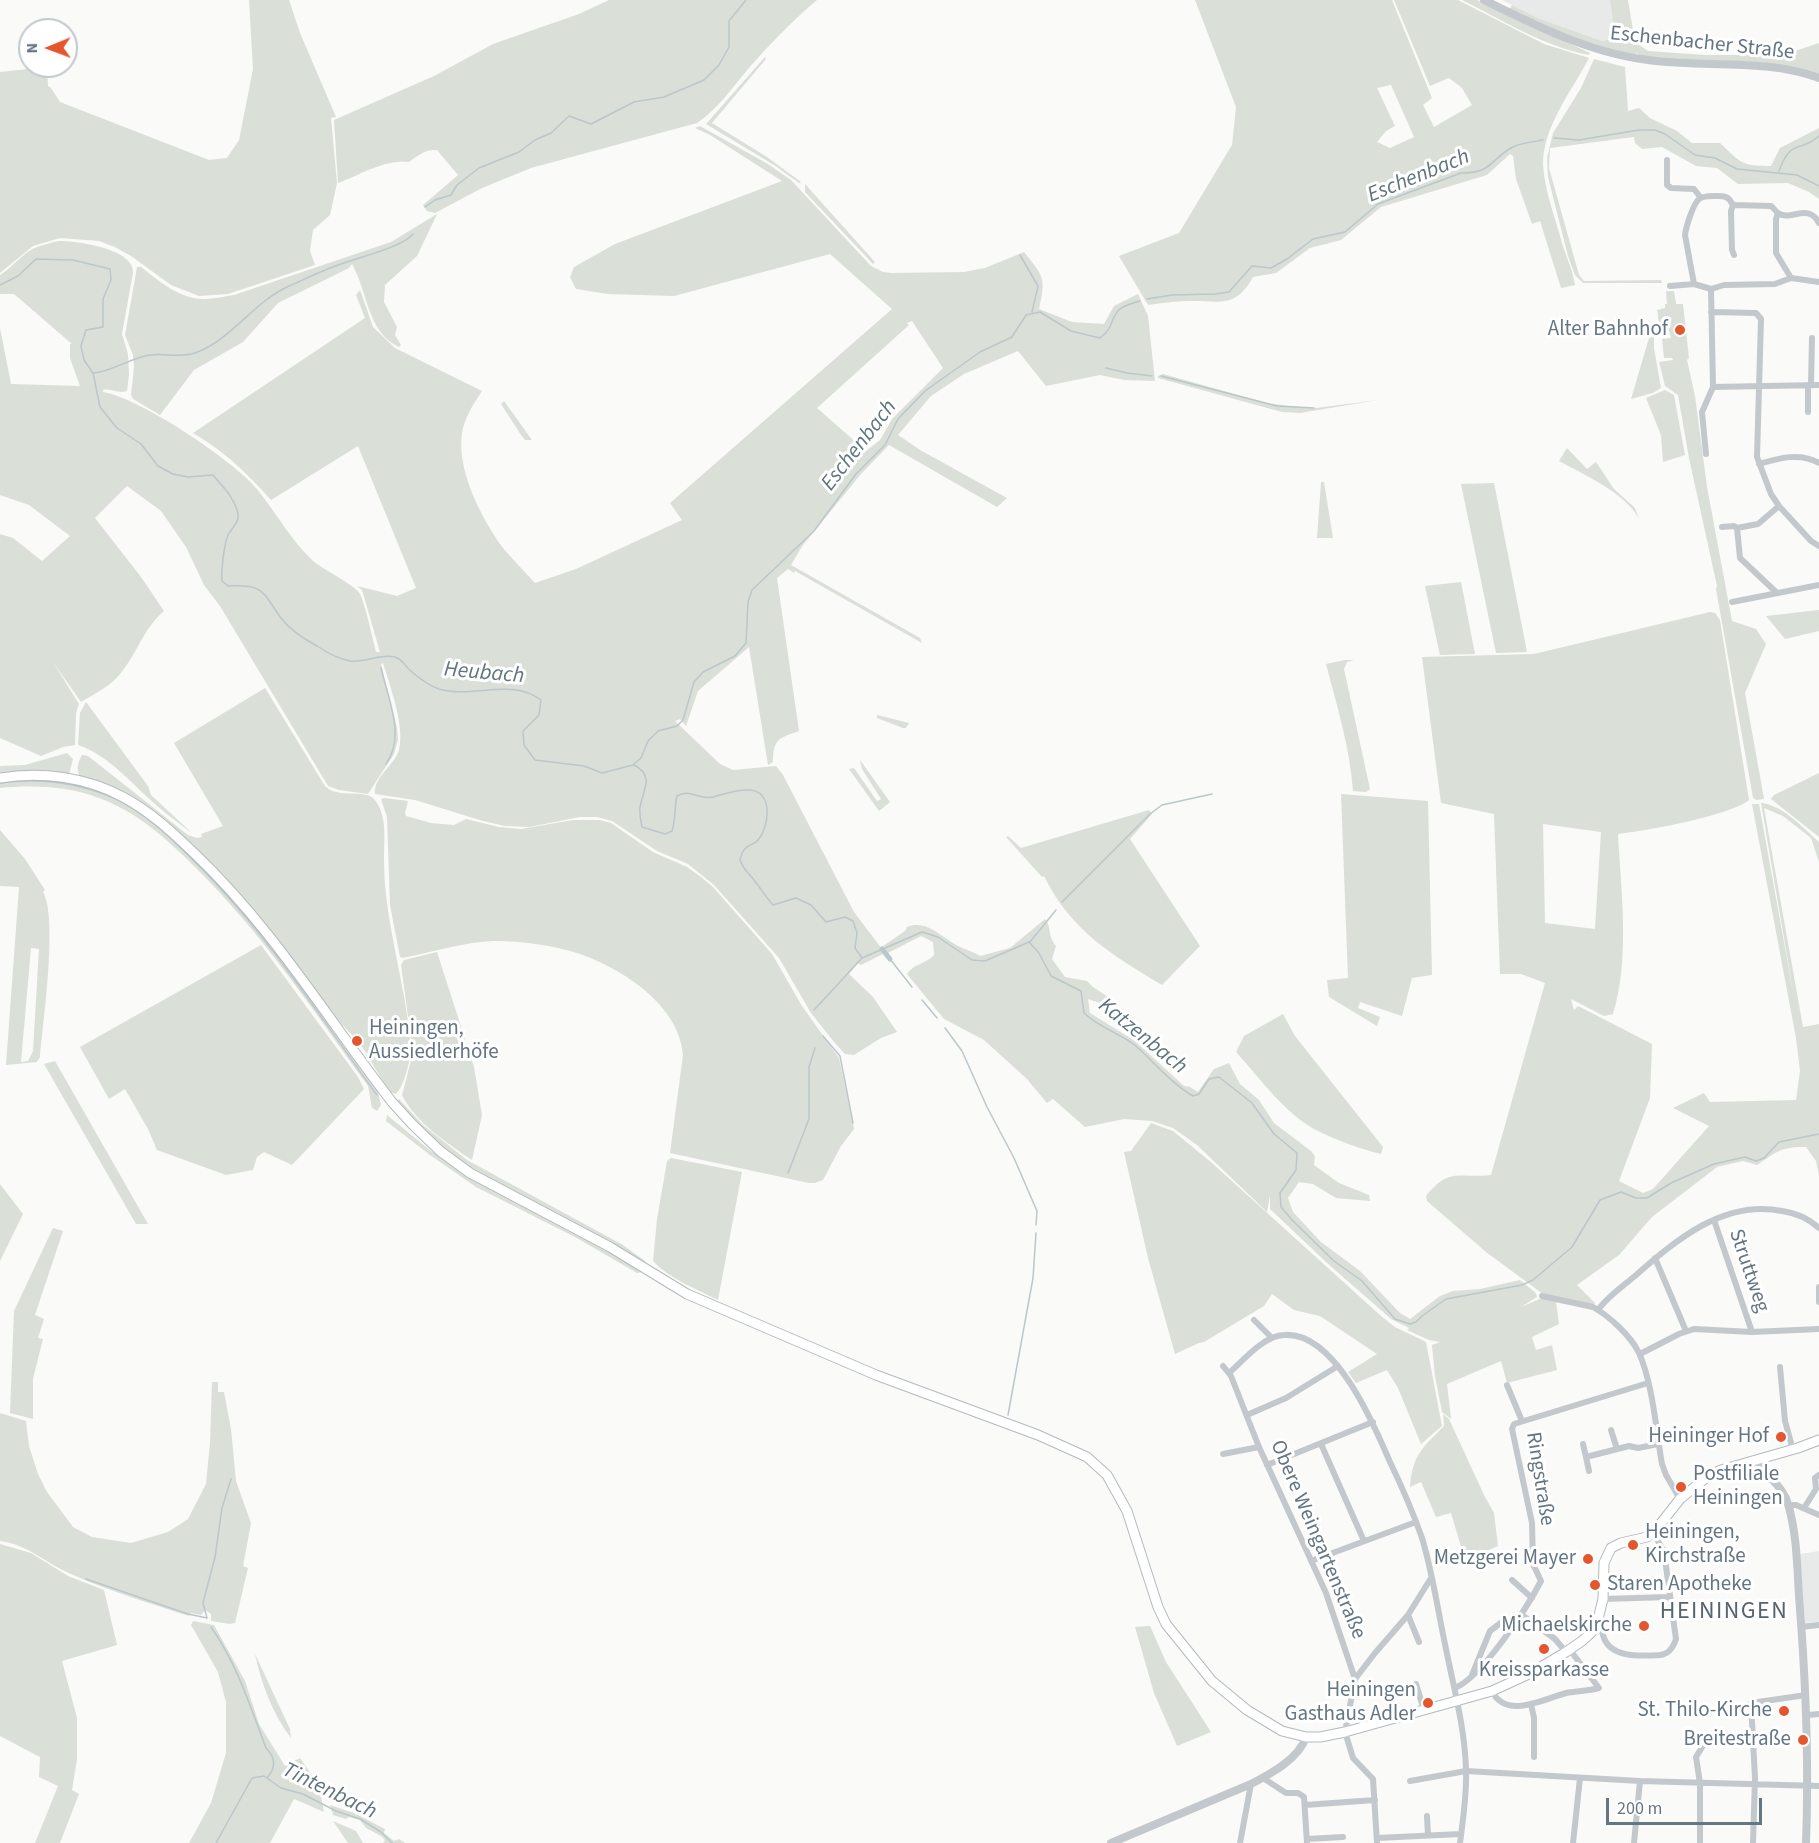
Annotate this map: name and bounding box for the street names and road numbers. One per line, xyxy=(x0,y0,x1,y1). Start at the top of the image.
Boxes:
street label: Eschenbacher Straße xyxy=(1609,22,1795,66)
street label: Struttweg xyxy=(1722,1226,1774,1316)
street label: Ringstraße xyxy=(1519,1430,1559,1528)
street label: Obere Weingartenstraße xyxy=(1264,1437,1370,1643)

